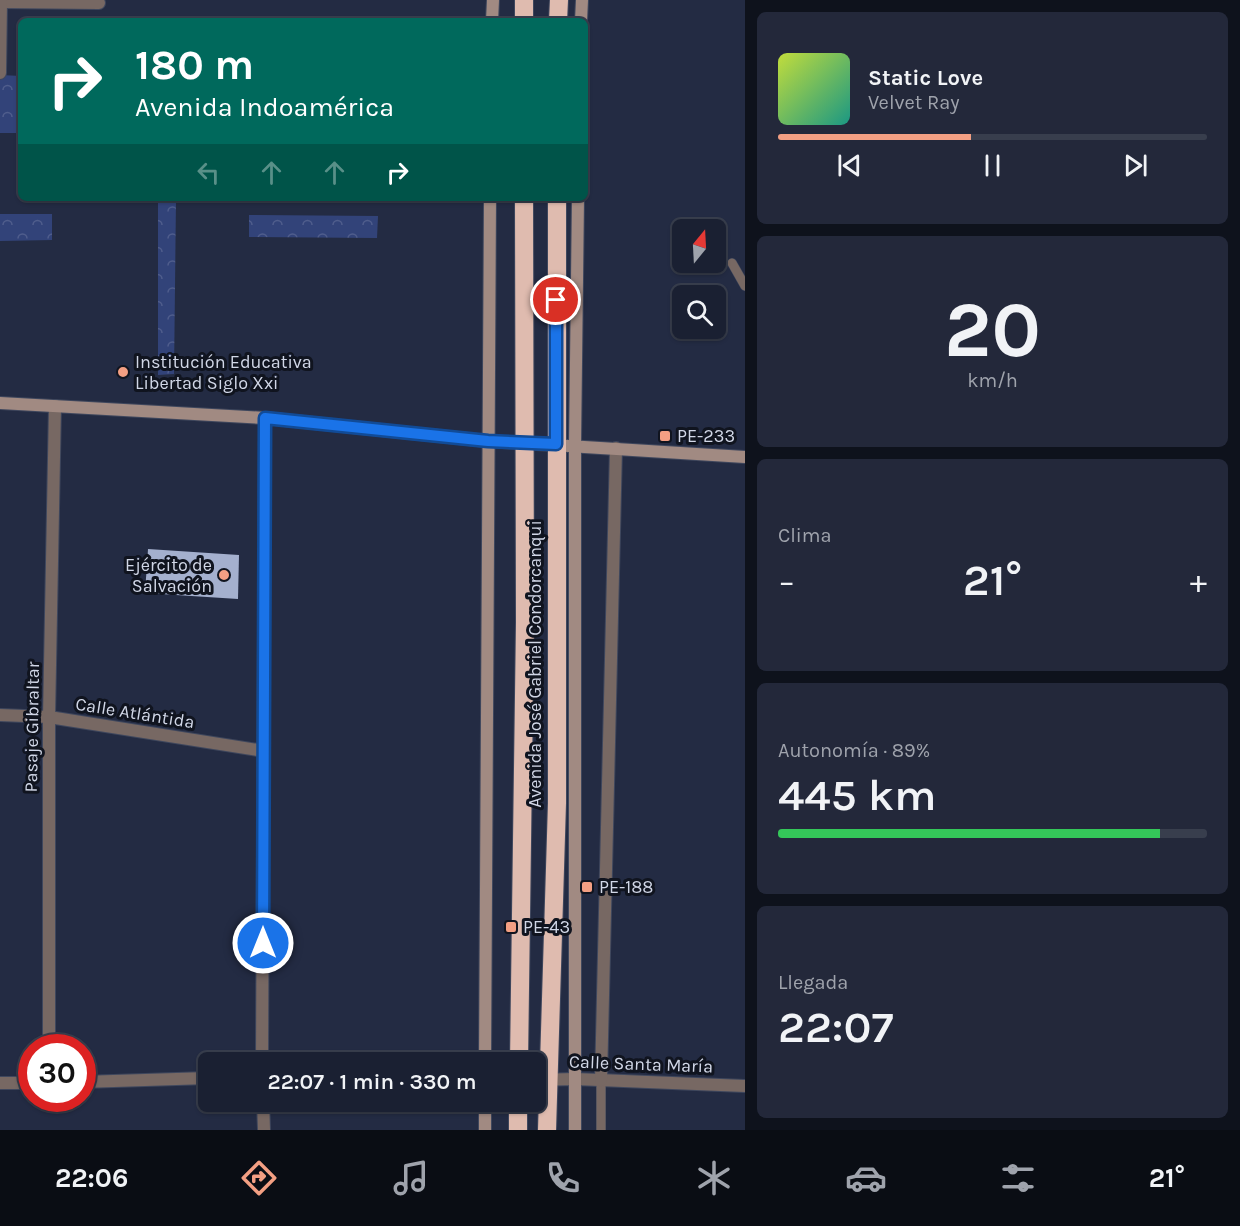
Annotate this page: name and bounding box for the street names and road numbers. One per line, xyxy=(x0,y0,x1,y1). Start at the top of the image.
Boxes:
street label: Avenida José Gabriel Condorcanqui xyxy=(524,520,546,808)
street label: Pasaje Gibraltar xyxy=(20,661,44,793)
street label: Calle Atlántida xyxy=(74,693,196,733)
street label: Calle Santa María xyxy=(569,1050,713,1078)

